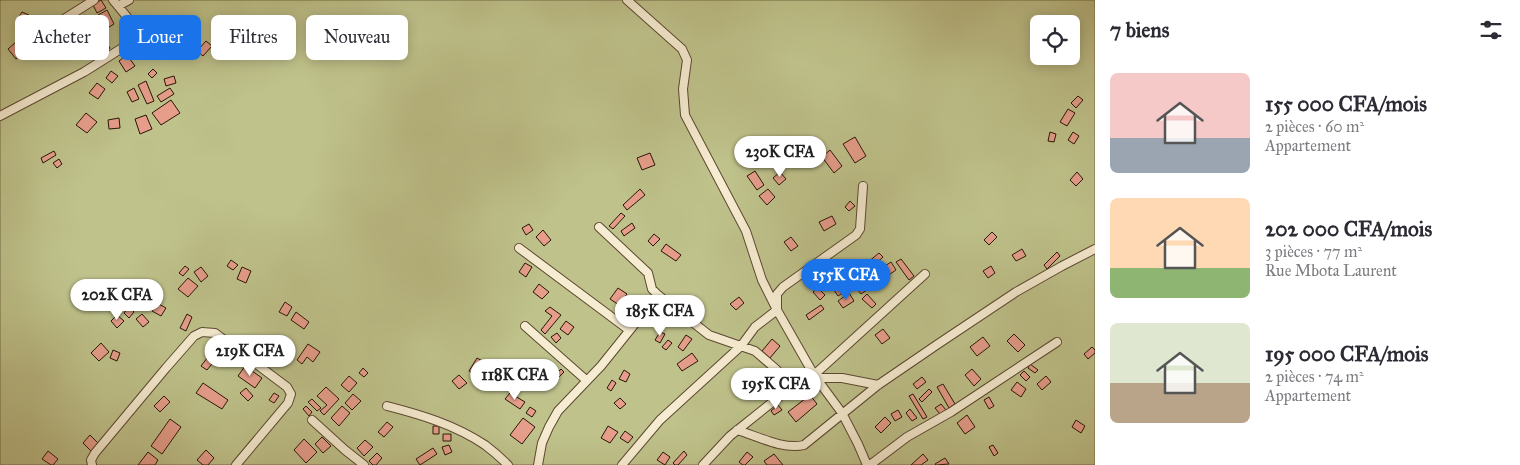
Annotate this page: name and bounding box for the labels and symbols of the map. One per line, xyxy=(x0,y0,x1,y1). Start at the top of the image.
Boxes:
pin: 230K CFA xyxy=(728,136,832,178)
pin: 155K CFA xyxy=(794,258,898,301)
pin: 202K CFA xyxy=(65,278,169,321)
pin: 185K CFA xyxy=(608,294,712,337)
pin: 219K CFA xyxy=(198,334,302,377)
pin: 118K CFA xyxy=(463,358,567,401)
pin: 195K CFA xyxy=(724,368,828,410)

